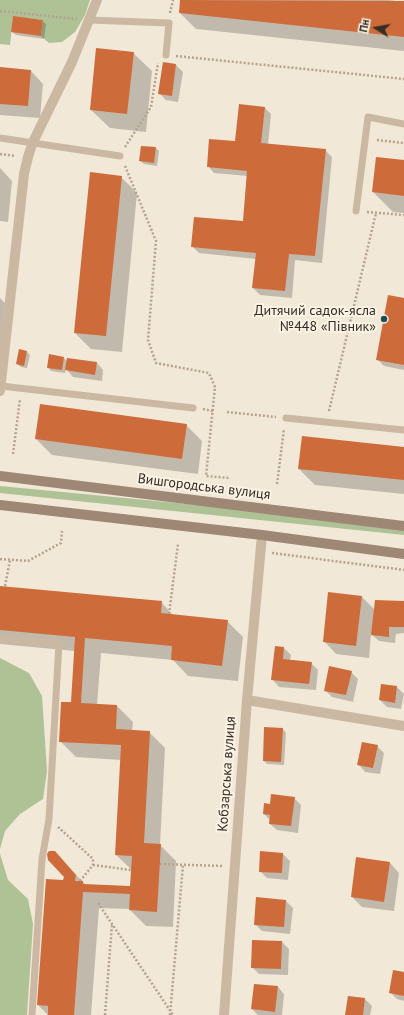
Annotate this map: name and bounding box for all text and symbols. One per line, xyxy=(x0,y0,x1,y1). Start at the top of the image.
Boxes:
north arrow xyxy=(356,8,396,48)
text: Пн xyxy=(356,18,372,33)
place label: Дитячий садок-ясла №448 «Півник» xyxy=(254,303,376,336)
marker: Дитячий садок-ясла №448 «Півник» xyxy=(379,314,389,324)
street label: Вишгородська вулиця xyxy=(137,471,271,503)
street label: Кобзарська вулиця xyxy=(215,716,239,832)

